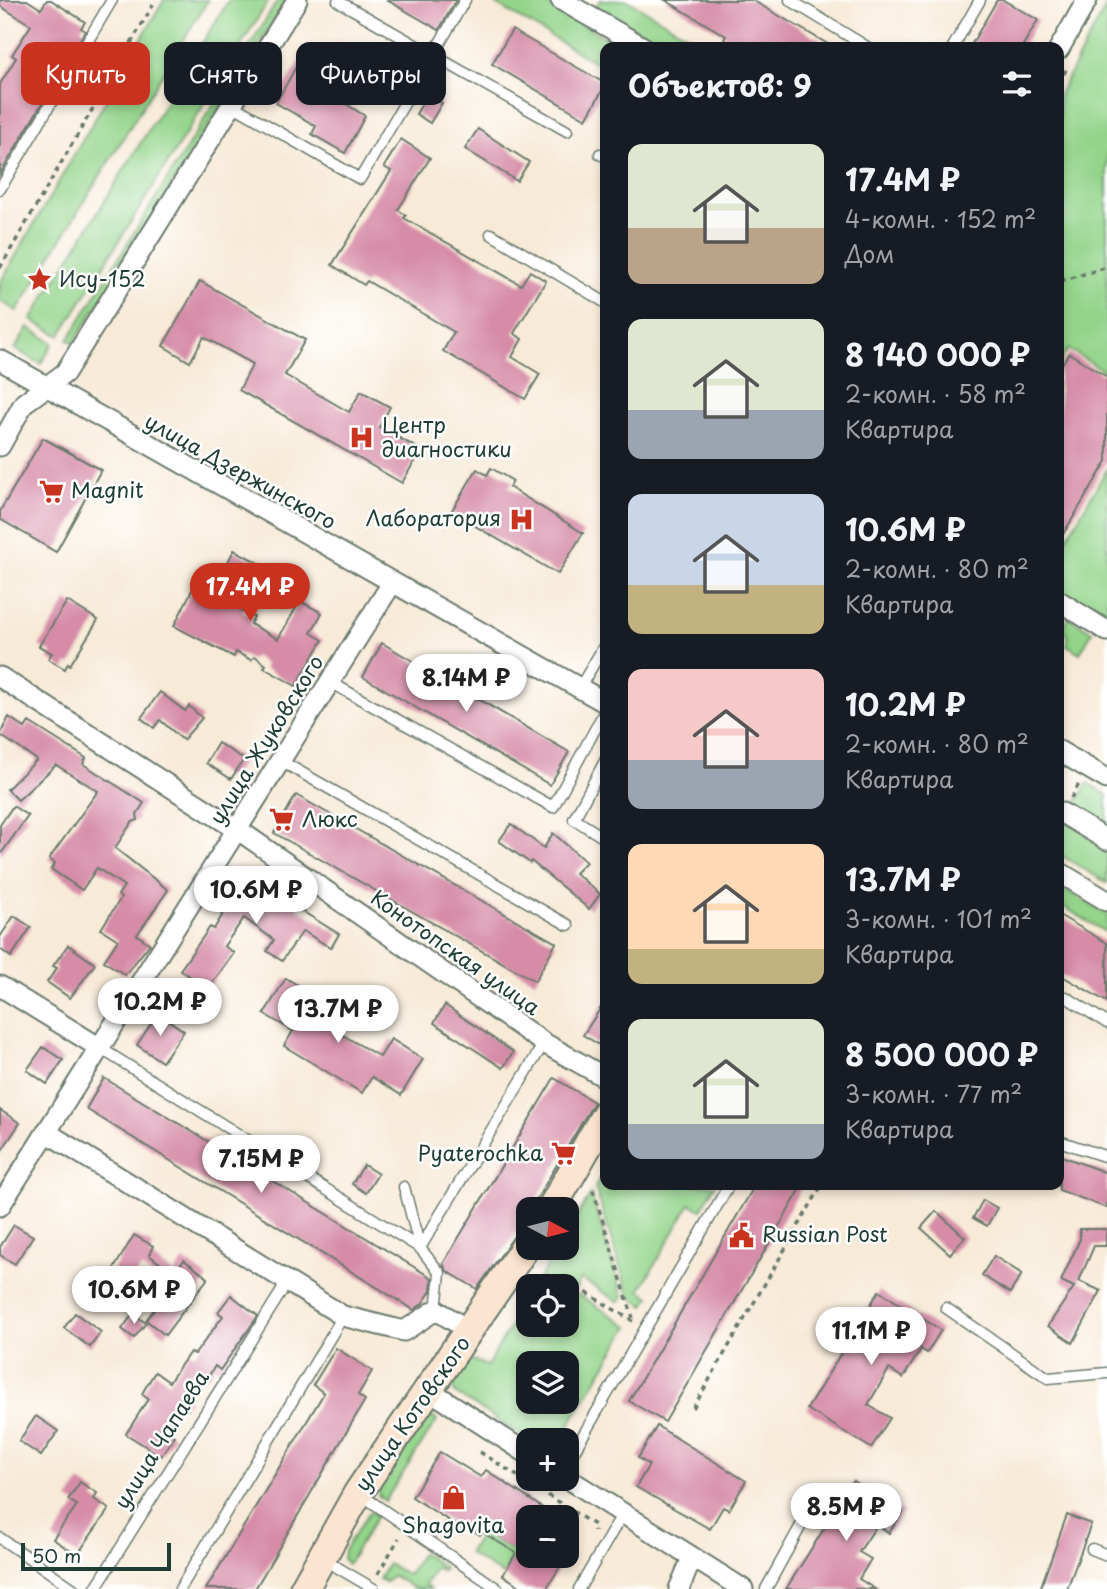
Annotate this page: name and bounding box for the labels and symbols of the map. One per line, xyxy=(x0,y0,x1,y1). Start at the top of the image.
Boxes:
place label: Ису-152 xyxy=(59,262,146,294)
place icon: Ису-152 xyxy=(25,266,53,294)
street label: улица Дзержинского xyxy=(139,404,343,536)
place label: Центр диагностики xyxy=(382,408,512,464)
hospital icon: Центр диагностики xyxy=(348,424,376,452)
place label: Magnit xyxy=(71,473,144,505)
supermarket icon: Magnit xyxy=(37,477,65,505)
place label: Лаборатория xyxy=(366,501,501,533)
hospital icon: Лаборатория xyxy=(507,505,535,533)
pin: 17.4M ₽ xyxy=(185,564,315,623)
street label: улица Жуковского xyxy=(200,648,330,830)
pin: 8.14M ₽ xyxy=(401,654,531,714)
place label: Люкс xyxy=(302,802,358,834)
supermarket icon: Люкс xyxy=(268,806,296,834)
pin: 10.6M ₽ xyxy=(191,866,321,926)
street label: Конотопская улица xyxy=(365,881,548,1022)
pin: 10.2M ₽ xyxy=(95,978,225,1038)
pin: 13.7M ₽ xyxy=(273,986,403,1045)
pin: 7.15M ₽ xyxy=(196,1136,326,1195)
place label: Pyaterochka xyxy=(418,1136,543,1168)
supermarket icon: Pyaterochka xyxy=(549,1140,577,1168)
north arrow xyxy=(516,1197,579,1260)
place label: Russian Post xyxy=(762,1217,888,1249)
public building icon: Russian Post xyxy=(728,1221,756,1249)
pin: 10.6M ₽ xyxy=(69,1266,199,1326)
pin: 11.1M ₽ xyxy=(806,1308,936,1367)
street label: улица Котовского xyxy=(346,1328,477,1497)
street label: улица Чапаева xyxy=(105,1363,216,1515)
shop icon: Shagovita xyxy=(439,1483,467,1511)
pin: 8.5M ₽ xyxy=(789,1484,903,1543)
place label: Shagovita xyxy=(402,1508,505,1540)
scale bar xyxy=(21,1540,172,1572)

